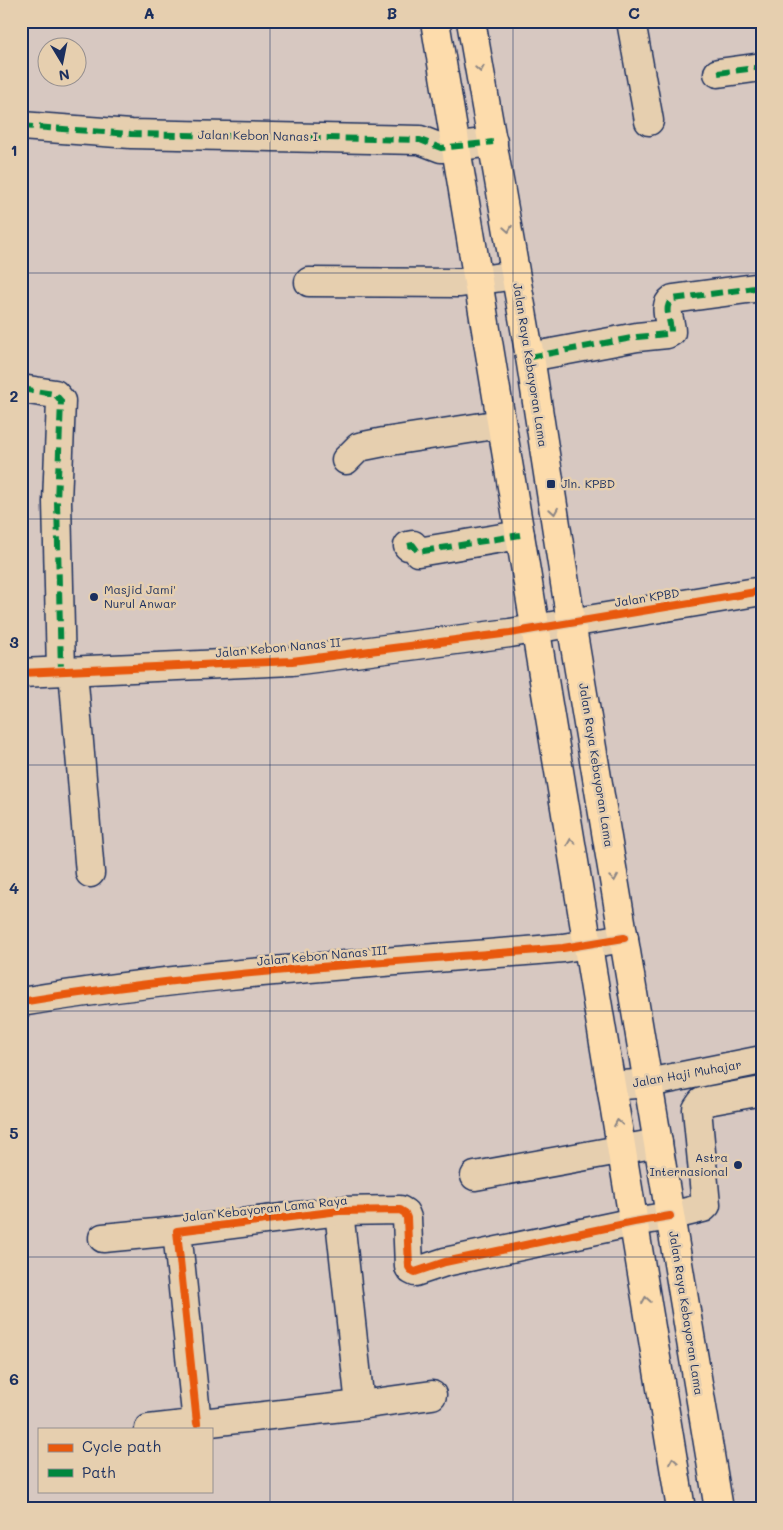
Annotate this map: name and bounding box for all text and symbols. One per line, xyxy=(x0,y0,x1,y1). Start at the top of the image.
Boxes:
text: A xyxy=(143,2,155,23)
text: B xyxy=(387,2,397,23)
text: C xyxy=(628,2,640,23)
north arrow xyxy=(38,38,88,88)
text: N xyxy=(57,65,71,86)
one-way arrow xyxy=(474,65,484,74)
street label: Jalan Kebon Nanas I xyxy=(198,126,318,144)
text: 1 xyxy=(10,139,18,160)
one-way arrow xyxy=(502,225,512,234)
street label: Jalan Raya Kebayoran Lama xyxy=(510,282,552,448)
text: 2 xyxy=(10,385,19,406)
place label: Jln. KPBD xyxy=(561,475,615,491)
marker: Jln. KPBD xyxy=(545,478,557,490)
one-way arrow xyxy=(548,506,558,515)
place label: Masjid Jami' Nurul Anwar xyxy=(104,581,177,611)
street label: Jalan KPBD xyxy=(613,584,680,610)
marker: Masjid Jami' Nurul Anwar xyxy=(88,591,100,603)
text: 3 xyxy=(9,631,19,652)
street label: Jalan Kebon Nanas II xyxy=(215,634,341,660)
street label: Jalan Raya Kebayoran Lama xyxy=(576,682,618,848)
one-way arrow xyxy=(566,837,576,846)
one-way arrow xyxy=(609,874,619,883)
text: 4 xyxy=(9,877,19,898)
street label: Jalan Kebon Nanas III xyxy=(256,941,388,969)
street label: Jalan Haji Muhajar xyxy=(631,1056,743,1090)
one-way arrow xyxy=(613,1118,623,1127)
text: 5 xyxy=(9,1122,19,1143)
place label: Astra Internasional xyxy=(649,1149,728,1179)
marker: Astra Internasional xyxy=(732,1159,744,1171)
street label: Jalan Kebayoran Lama Raya xyxy=(182,1191,348,1225)
street label: Jalan Raya Kebayoran Lama xyxy=(666,1230,708,1396)
one-way arrow xyxy=(642,1296,652,1305)
text: 6 xyxy=(9,1368,19,1389)
legend xyxy=(38,1428,212,1492)
text: Cycle path xyxy=(82,1436,161,1456)
one-way arrow xyxy=(668,1456,678,1465)
text: Path xyxy=(82,1462,116,1482)

